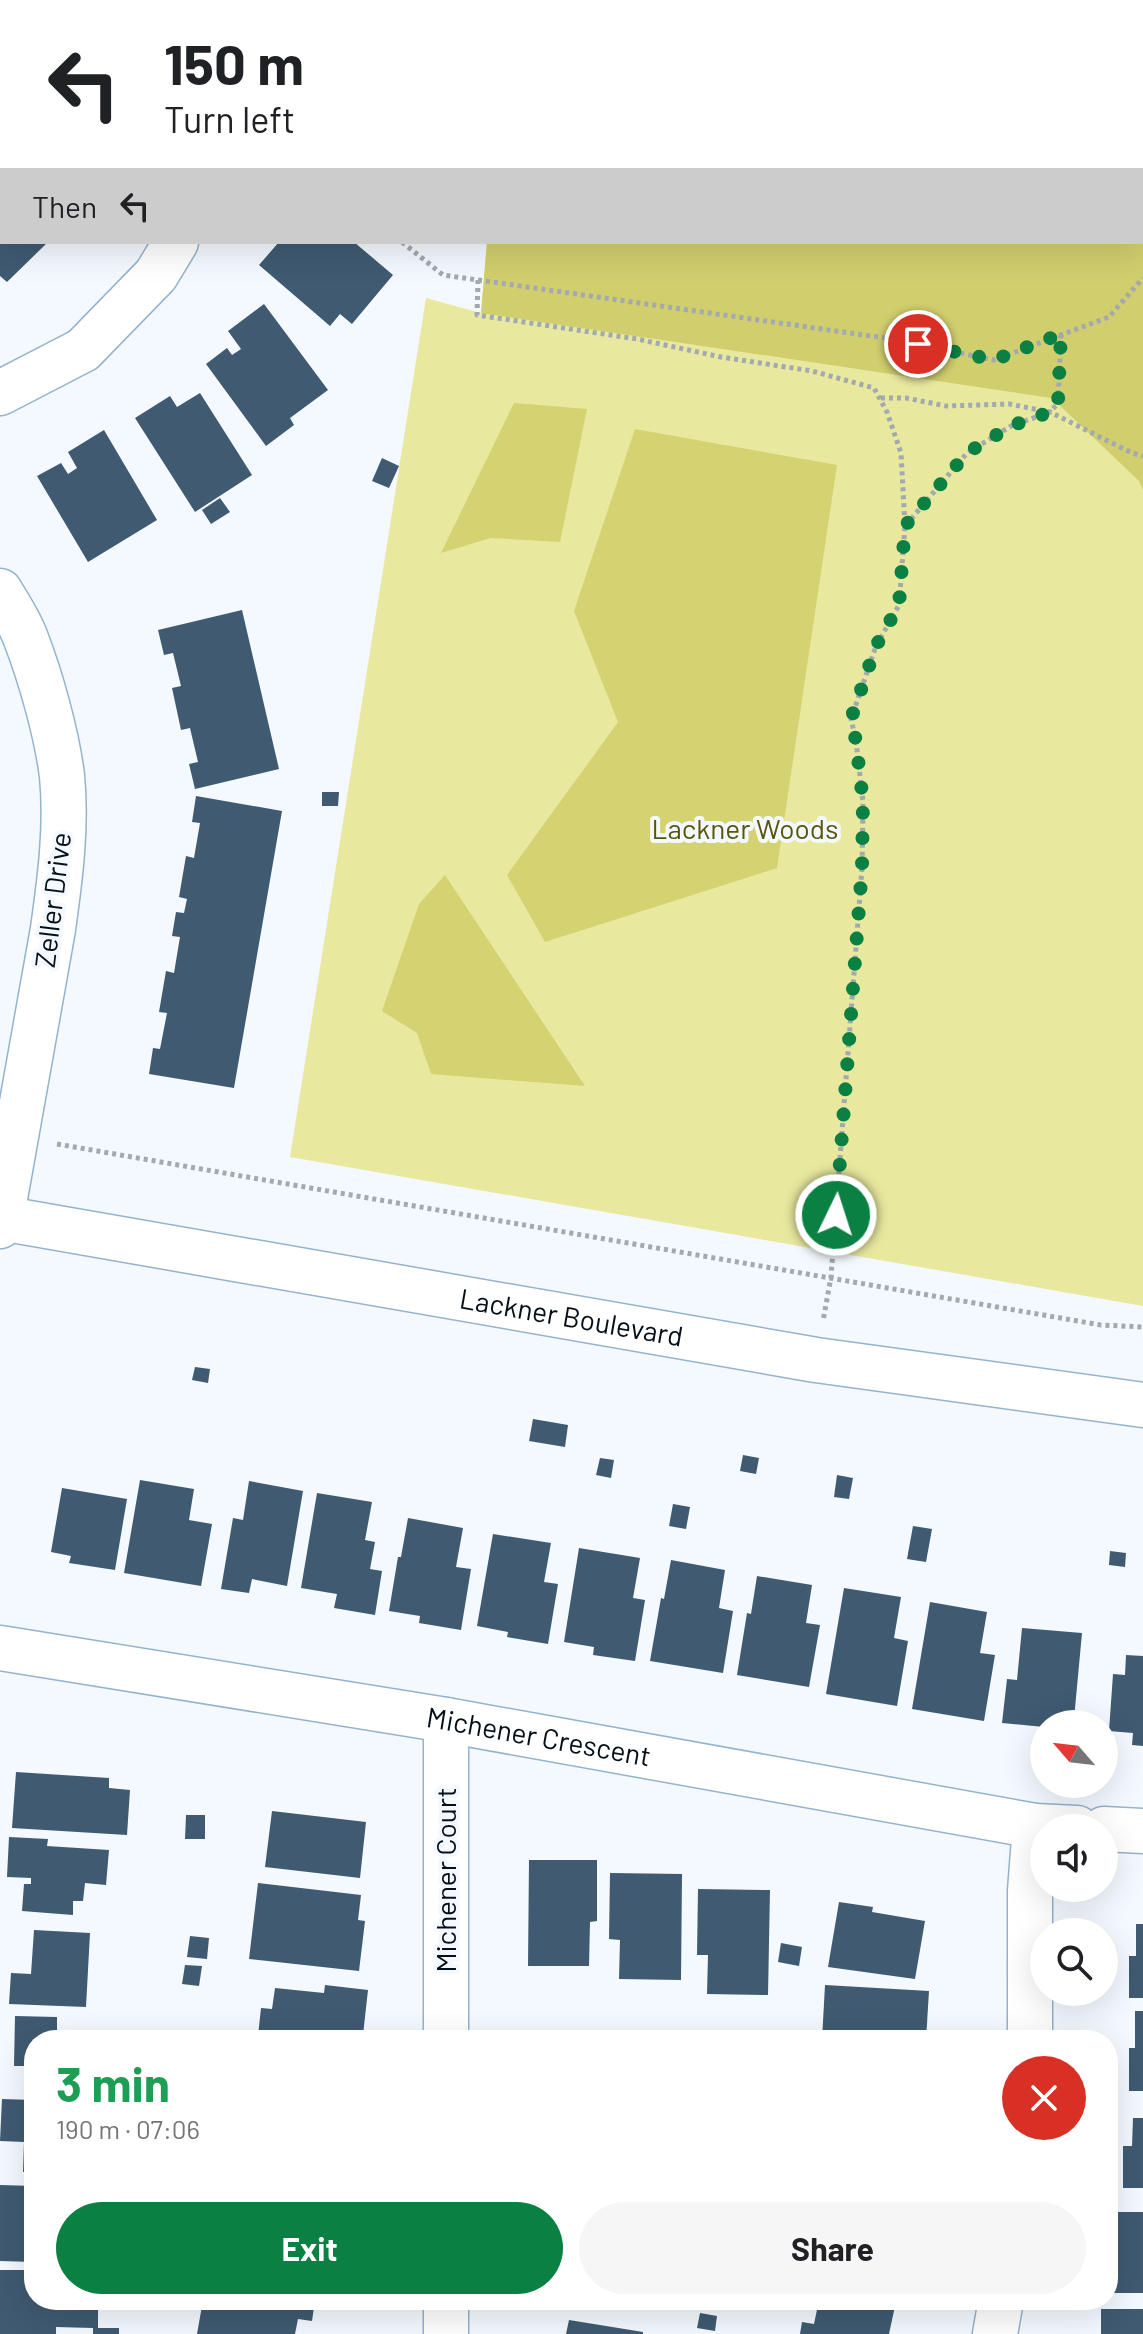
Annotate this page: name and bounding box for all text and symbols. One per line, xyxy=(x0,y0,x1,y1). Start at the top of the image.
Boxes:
text: 150 m xyxy=(164,29,304,96)
icon: left xyxy=(32,32,136,136)
text: Turn left xyxy=(164,97,295,140)
icon: left xyxy=(113,184,157,228)
text: Then xyxy=(32,188,97,224)
pin xyxy=(884,310,952,378)
icon: arrive xyxy=(896,322,940,366)
park label: Lackner Woods xyxy=(652,811,838,845)
street label: Zeller Drive xyxy=(27,830,77,970)
position arrow xyxy=(794,1173,878,1257)
street label: Lackner Boulevard xyxy=(457,1280,686,1353)
street label: Michener Crescent xyxy=(424,1699,654,1773)
north arrow xyxy=(1030,1710,1118,1798)
map controls xyxy=(1030,1710,1118,2006)
street label: Michener Court xyxy=(428,1787,462,1973)
button: sound xyxy=(1030,1814,1118,1902)
button: search xyxy=(1030,1918,1118,2006)
text: 3 min xyxy=(56,2054,170,2112)
button: close xyxy=(1002,2056,1086,2140)
text: 190 m · 07:06 xyxy=(56,2113,200,2144)
button: Exit xyxy=(56,2202,563,2294)
button: Share xyxy=(579,2202,1086,2294)

